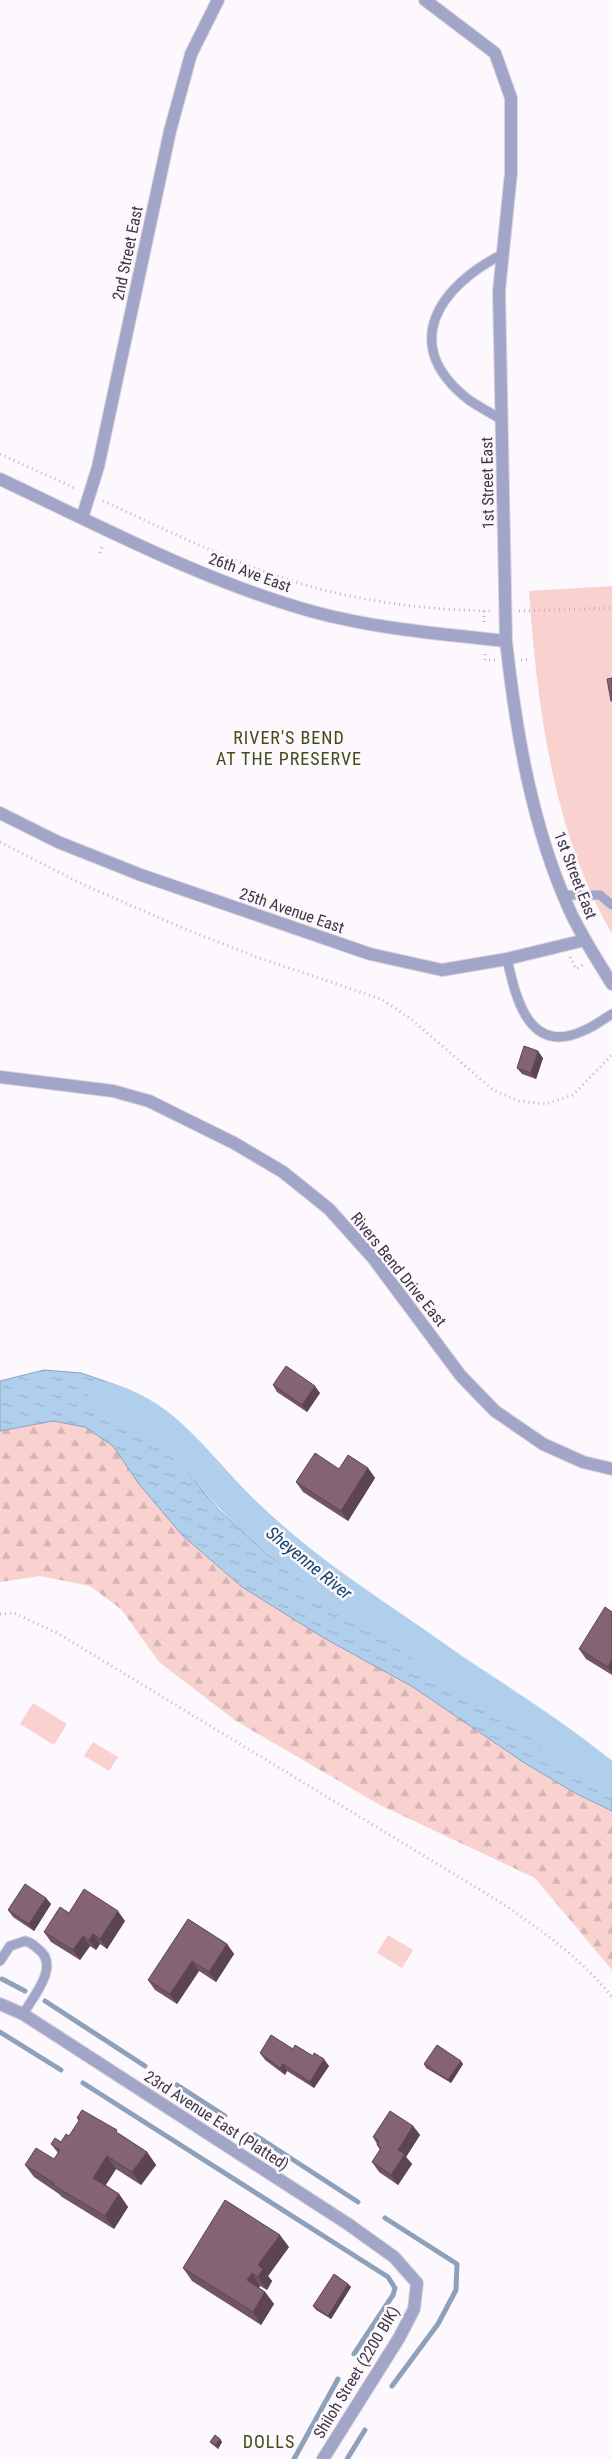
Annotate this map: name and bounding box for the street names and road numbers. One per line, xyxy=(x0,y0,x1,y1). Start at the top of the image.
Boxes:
street label: 2nd Street East xyxy=(108,204,147,302)
street label: 1st Street East xyxy=(477,436,498,529)
street label: 26th Ave East xyxy=(206,549,294,596)
street label: 1st Street East xyxy=(550,829,601,922)
street label: 25th Avenue East xyxy=(237,884,347,937)
street label: Rivers Bend Drive East xyxy=(347,1209,451,1330)
street label: 23rd Avenue East (Platted) xyxy=(141,2067,293,2174)
street label: Shiloh Street (2200 BIK) xyxy=(309,2303,403,2442)

